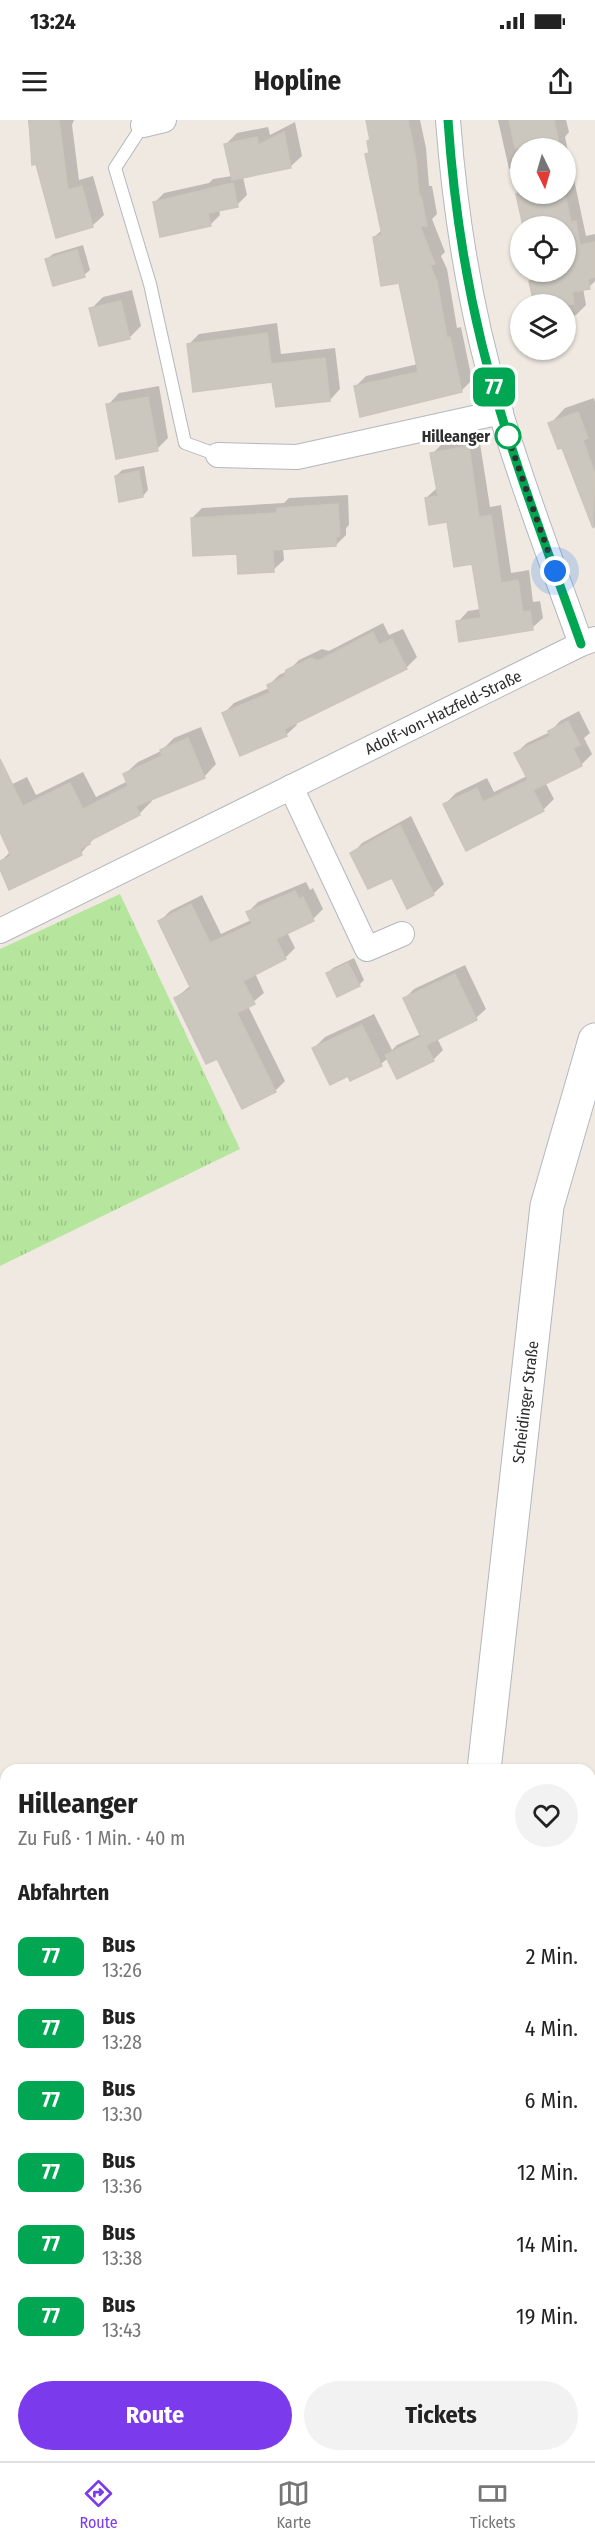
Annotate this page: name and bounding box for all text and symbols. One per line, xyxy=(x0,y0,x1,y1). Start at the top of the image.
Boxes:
text: 13:24 xyxy=(30,8,76,35)
icon: menu xyxy=(18,65,51,98)
text: Hopline xyxy=(254,65,341,97)
icon: share xyxy=(544,65,577,98)
north arrow xyxy=(510,138,576,204)
map controls xyxy=(510,138,576,360)
button: locate xyxy=(510,216,576,282)
button: layers xyxy=(510,294,576,360)
line badge: 77 xyxy=(467,368,521,406)
text: 77 xyxy=(485,374,503,400)
marker: Hilleanger xyxy=(495,423,521,449)
place label: Hilleanger xyxy=(422,427,490,446)
your location xyxy=(540,556,570,586)
street label: Adolf-von-Hatzfeld-Straße xyxy=(362,666,525,759)
street label: Scheidinger Straße xyxy=(509,1340,542,1464)
button: heart xyxy=(515,1784,578,1847)
text: Hilleanger xyxy=(18,1787,138,1820)
text: Zu Fuß · 1 Min. · 40 m xyxy=(18,1826,185,1850)
text: Abfahrten xyxy=(18,1879,109,1906)
text: Bus xyxy=(102,1931,135,1958)
text: 77 xyxy=(42,1943,60,1969)
text: 2 Min. xyxy=(526,1943,578,1970)
text: 13:26 xyxy=(102,1958,142,1982)
text: Bus xyxy=(102,2003,135,2030)
text: 77 xyxy=(42,2015,60,2041)
text: 4 Min. xyxy=(525,2015,578,2042)
text: 13:28 xyxy=(102,2030,142,2054)
text: Bus xyxy=(102,2075,135,2102)
text: 77 xyxy=(42,2087,60,2113)
text: 6 Min. xyxy=(524,2087,578,2114)
text: 13:30 xyxy=(102,2102,143,2126)
text: Bus xyxy=(102,2147,135,2174)
text: 77 xyxy=(42,2159,60,2185)
text: 12 Min. xyxy=(517,2159,578,2186)
text: 13:36 xyxy=(102,2174,142,2198)
text: Bus xyxy=(102,2219,135,2246)
text: 77 xyxy=(42,2231,60,2257)
text: 14 Min. xyxy=(516,2231,578,2258)
text: 13:38 xyxy=(102,2246,142,2270)
text: Bus xyxy=(102,2291,135,2318)
text: 77 xyxy=(42,2303,60,2329)
text: 19 Min. xyxy=(516,2303,578,2330)
text: 13:43 xyxy=(102,2318,141,2342)
button: Route xyxy=(18,2381,292,2450)
button: Tickets xyxy=(304,2381,578,2450)
tab: Route xyxy=(79,2477,118,2532)
tab: Karte xyxy=(276,2477,311,2532)
tab: Tickets xyxy=(470,2477,516,2532)

